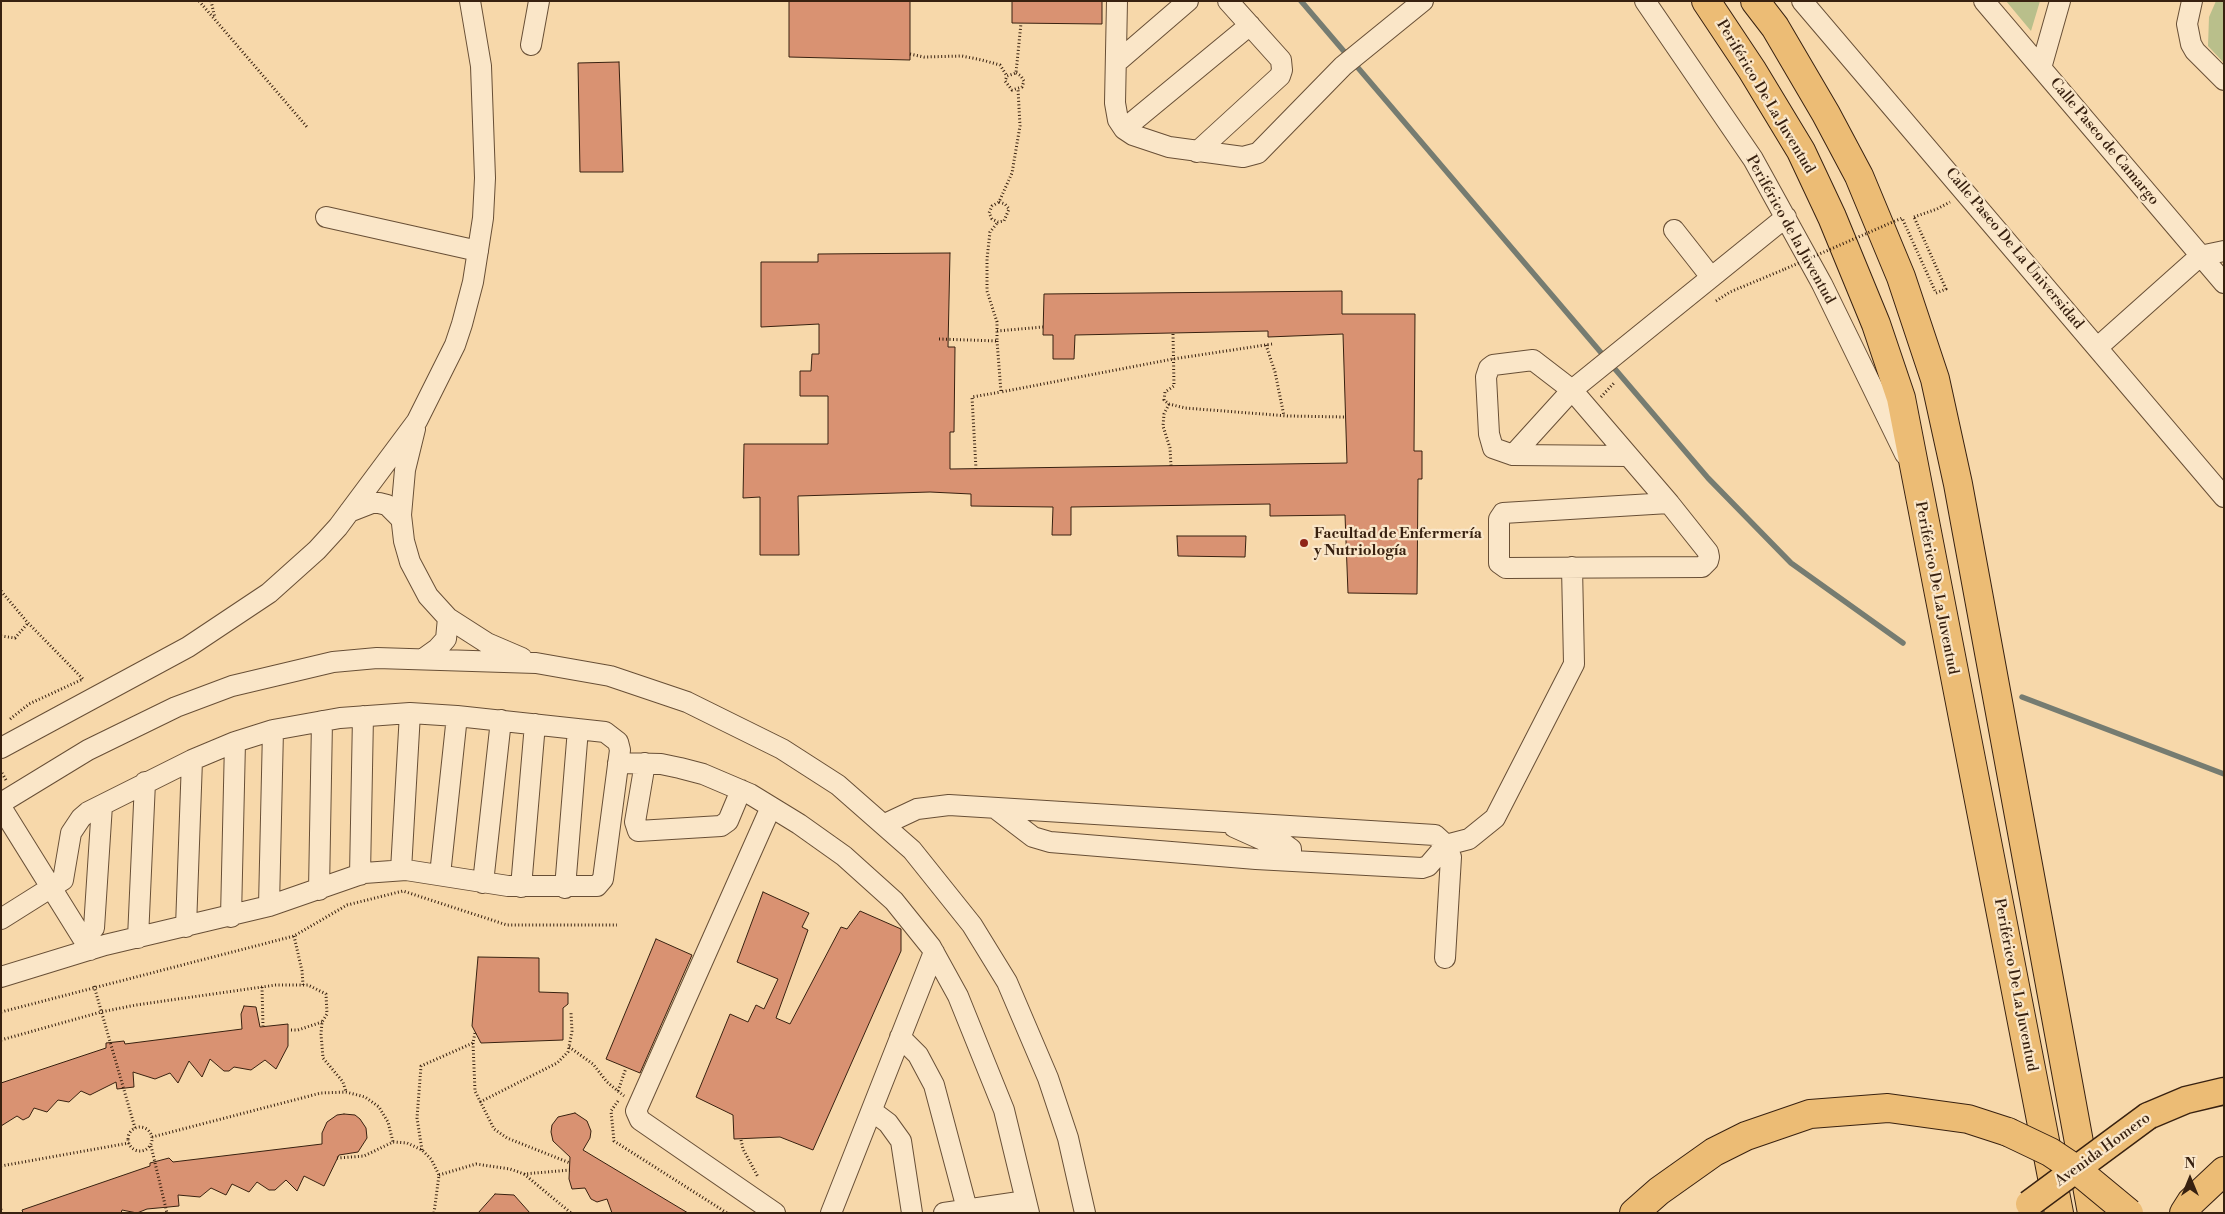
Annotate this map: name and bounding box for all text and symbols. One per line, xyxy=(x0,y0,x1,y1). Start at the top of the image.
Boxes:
street label: Periférico De La Juventud xyxy=(1712,17,1818,177)
street label: Calle Paseo de Camargo xyxy=(2046,75,2162,209)
street label: Periférico de la Juventud xyxy=(1742,152,1838,308)
street label: Calle Paseo De La Universidad xyxy=(1941,165,2087,333)
street label: Periférico De La Juventud xyxy=(1910,500,1962,676)
place label: Facultad de Enfermería y Nutriología xyxy=(1314,525,1482,560)
marker: Facultad de Enfermería y Nutriología xyxy=(1298,537,1310,549)
street label: Periférico De La Juventud xyxy=(1989,897,2041,1073)
street label: Avenida Homero xyxy=(2052,1109,2154,1191)
north arrow xyxy=(2165,1154,2215,1204)
text: N xyxy=(2184,1155,2196,1173)

